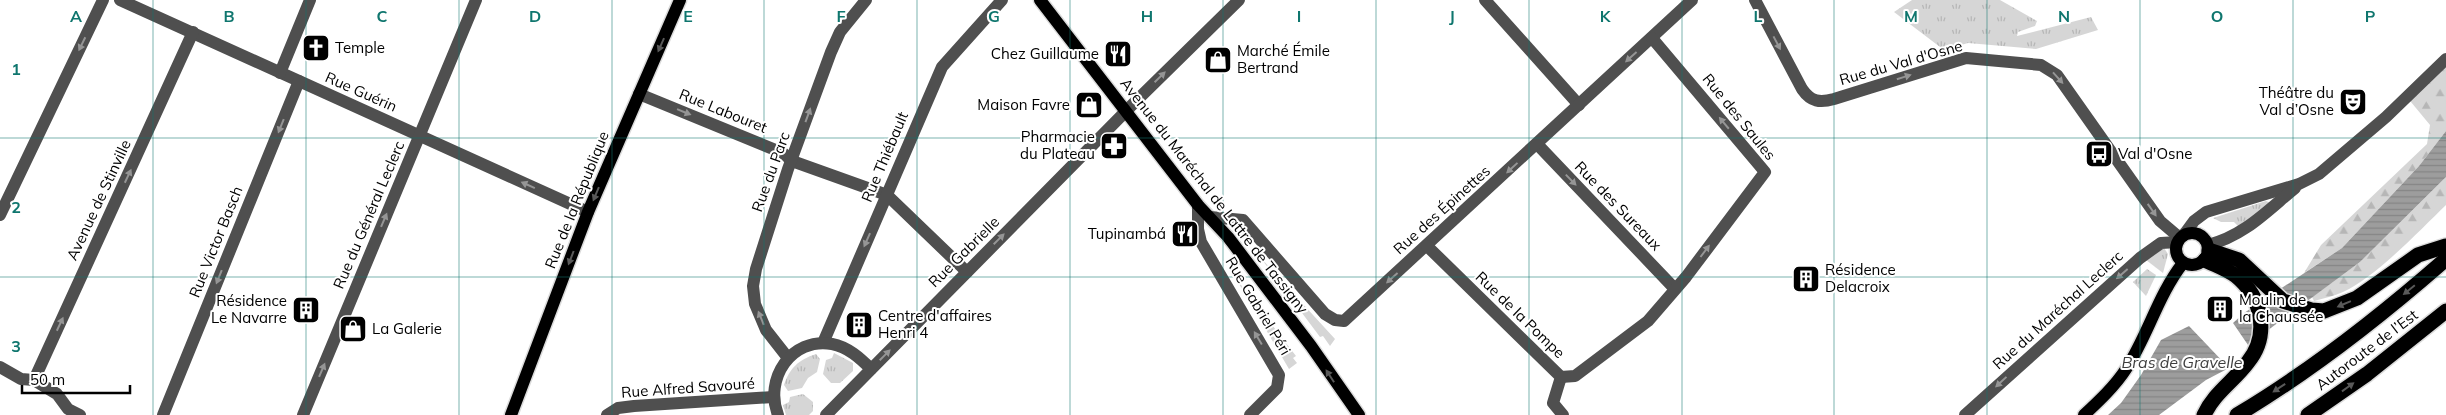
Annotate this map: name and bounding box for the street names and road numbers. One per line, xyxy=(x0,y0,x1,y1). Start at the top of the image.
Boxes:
street label: Rue du Val d'Osne xyxy=(1837,36,1965,89)
street label: Rue Guérin xyxy=(322,67,400,116)
street label: Rue des Saules xyxy=(1699,70,1780,164)
street label: Avenue du Maréchal de Lattre de Tassigny xyxy=(1116,74,1312,317)
street label: Rue Labouret xyxy=(676,84,770,137)
street label: Rue Thiébault xyxy=(857,109,912,205)
street label: Rue de la République xyxy=(540,128,613,271)
street label: Rue du Parc xyxy=(747,129,794,214)
street label: Avenue de Stinville xyxy=(62,136,135,263)
street label: Rue du Général Leclerc xyxy=(329,138,408,292)
street label: Rue des Sureaux xyxy=(1571,157,1666,254)
street label: Rue des Épinettes xyxy=(1389,161,1494,258)
street label: Rue Victor Basch xyxy=(185,183,247,300)
street label: Rue Gabrielle xyxy=(924,212,1003,291)
street label: Rue du Maréchal Leclerc xyxy=(1989,246,2127,373)
street label: Rue Gabriel Péri xyxy=(1222,253,1295,358)
street label: Rue de la Pompe xyxy=(1472,267,1569,362)
street label: Autoroute de l’Est xyxy=(2312,305,2421,394)
street label: Rue Alfred Savouré xyxy=(620,373,755,402)

